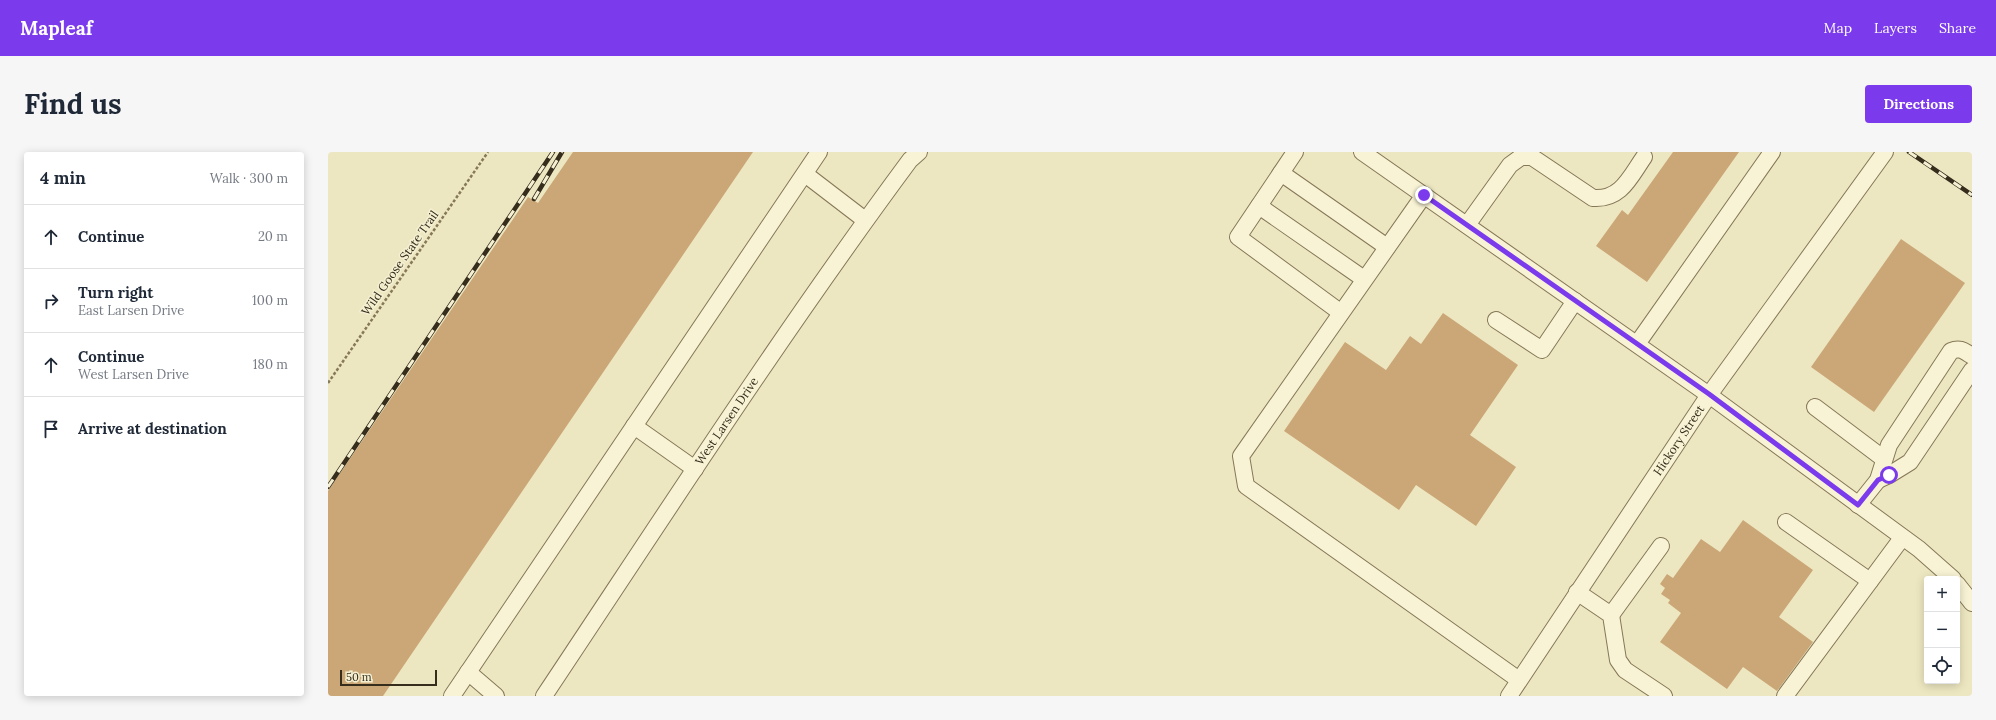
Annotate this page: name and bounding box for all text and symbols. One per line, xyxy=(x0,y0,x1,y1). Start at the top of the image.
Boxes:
text: Mapleaf xyxy=(20,16,93,40)
text: Map xyxy=(1824,19,1852,37)
text: Layers xyxy=(1874,19,1917,37)
text: Share xyxy=(1939,19,1976,37)
button: Directions xyxy=(1865,85,1972,123)
text: Find us xyxy=(24,86,122,122)
text: 4 min xyxy=(40,167,86,189)
text: Walk · 300 m xyxy=(210,170,288,187)
route end xyxy=(1415,186,1433,204)
street label: Wild Goose State Trail xyxy=(358,207,441,318)
icon: ahead xyxy=(40,226,62,248)
text: Continue xyxy=(78,227,144,246)
text: 20 m xyxy=(258,228,288,245)
text: Turn right xyxy=(78,283,154,302)
icon: right xyxy=(40,290,62,312)
text: 100 m xyxy=(252,292,288,309)
text: East Larsen Drive xyxy=(78,302,184,319)
text: Continue xyxy=(78,347,144,366)
icon: ahead xyxy=(40,354,62,376)
text: 180 m xyxy=(253,356,288,373)
text: West Larsen Drive xyxy=(78,366,189,383)
street label: West Larsen Drive xyxy=(691,374,761,468)
street label: Hickory Street xyxy=(1650,402,1707,478)
icon: arrive xyxy=(40,418,62,440)
text: Arrive at destination xyxy=(78,419,227,438)
route start xyxy=(1880,466,1898,484)
map controls xyxy=(1924,576,1960,684)
button: + xyxy=(1924,576,1960,612)
button: − xyxy=(1924,612,1960,648)
button: locate xyxy=(1924,648,1960,684)
scale bar xyxy=(340,668,437,687)
text: 50 m xyxy=(346,670,372,684)

